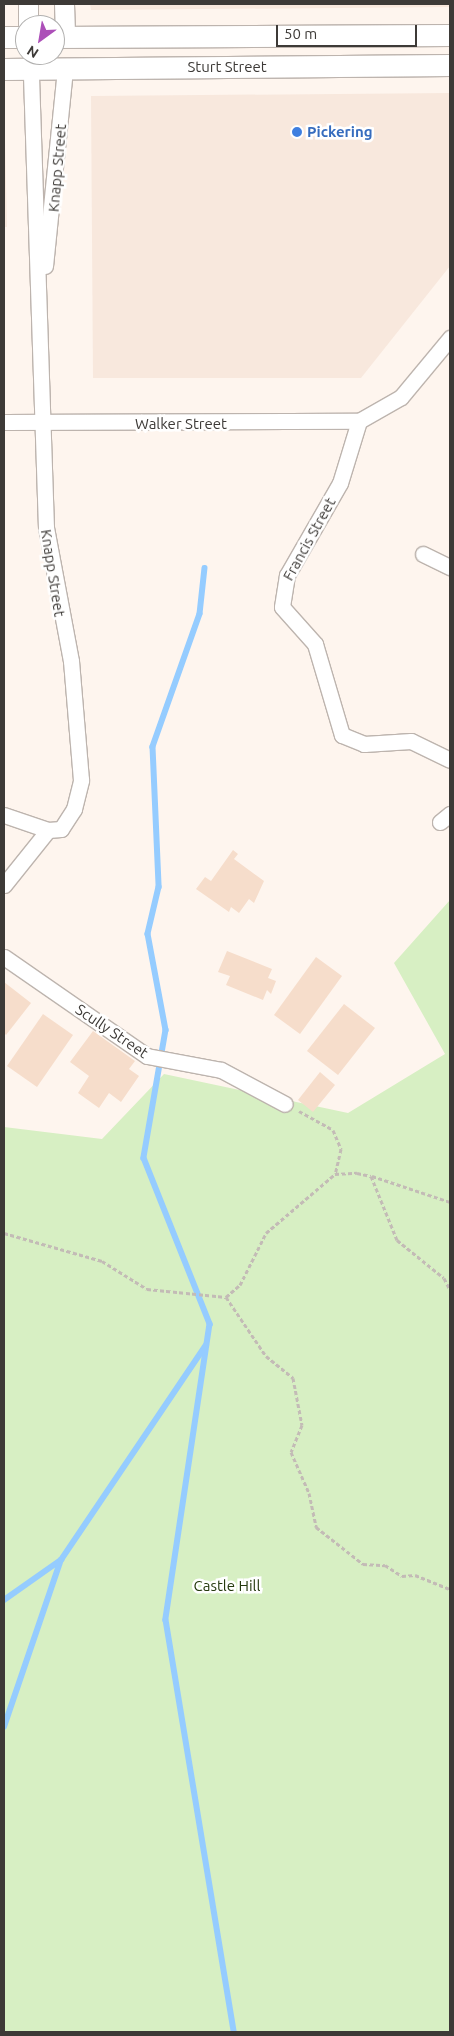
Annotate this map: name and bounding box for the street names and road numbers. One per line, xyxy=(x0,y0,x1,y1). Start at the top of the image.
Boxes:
street label: Sturt Street xyxy=(187,58,267,76)
street label: Knapp Street xyxy=(44,123,70,213)
street label: Walker Street xyxy=(135,415,227,433)
street label: Francis Street xyxy=(279,494,339,584)
street label: Knapp Street xyxy=(37,528,69,618)
street label: Scully Street xyxy=(72,1000,152,1062)

